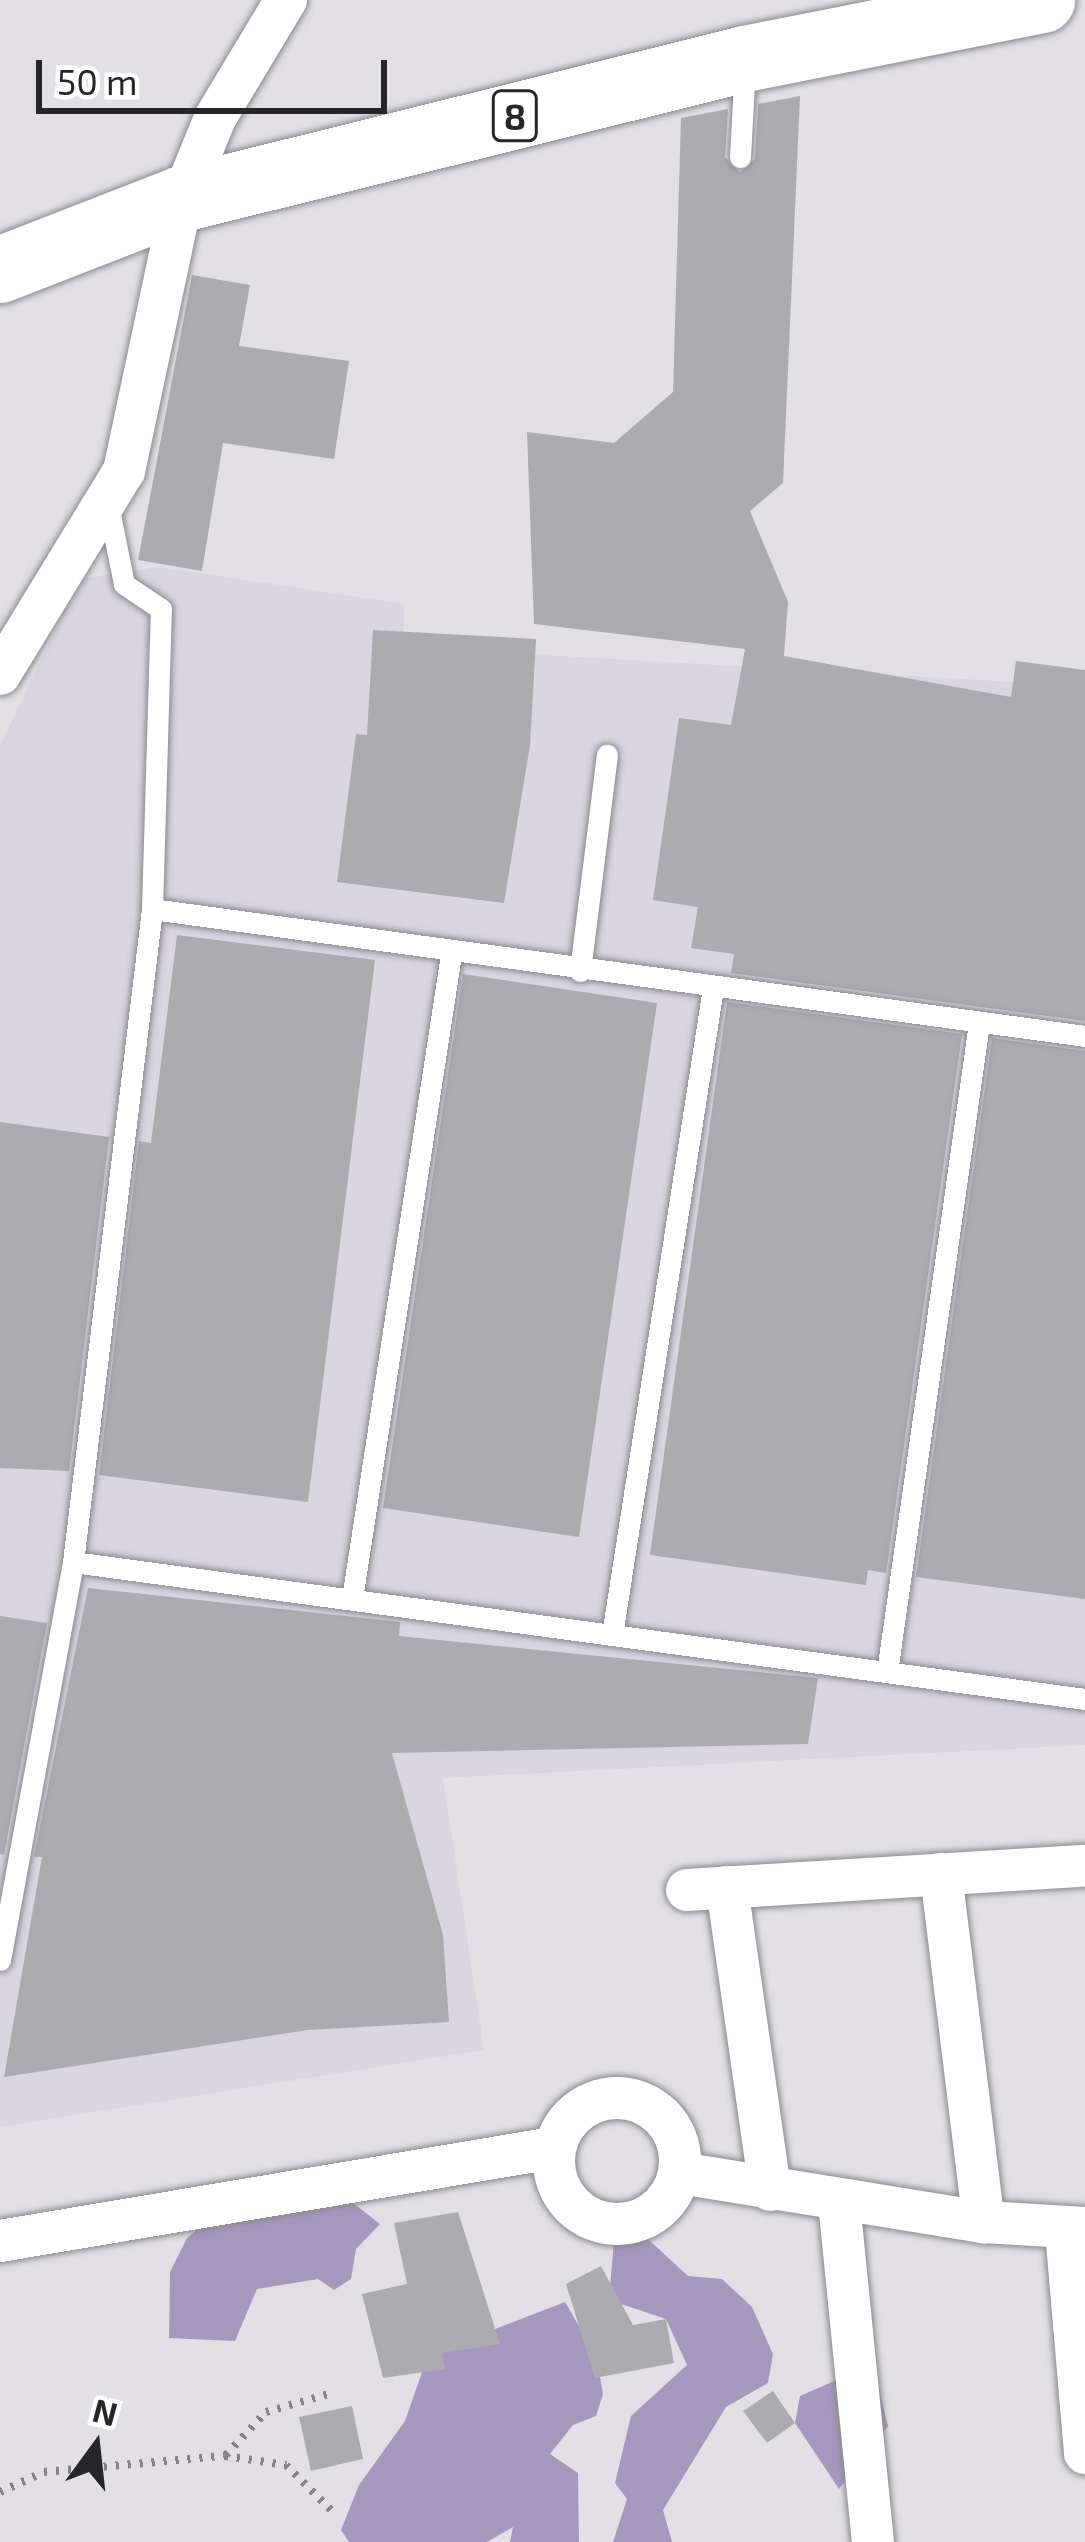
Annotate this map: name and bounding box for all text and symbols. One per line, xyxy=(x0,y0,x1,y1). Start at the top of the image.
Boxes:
scale bar xyxy=(42,36,393,110)
text: 50 m xyxy=(57,59,138,102)
road number: 8 xyxy=(491,86,539,146)
north arrow xyxy=(36,2386,156,2506)
text: N xyxy=(89,2389,122,2434)

